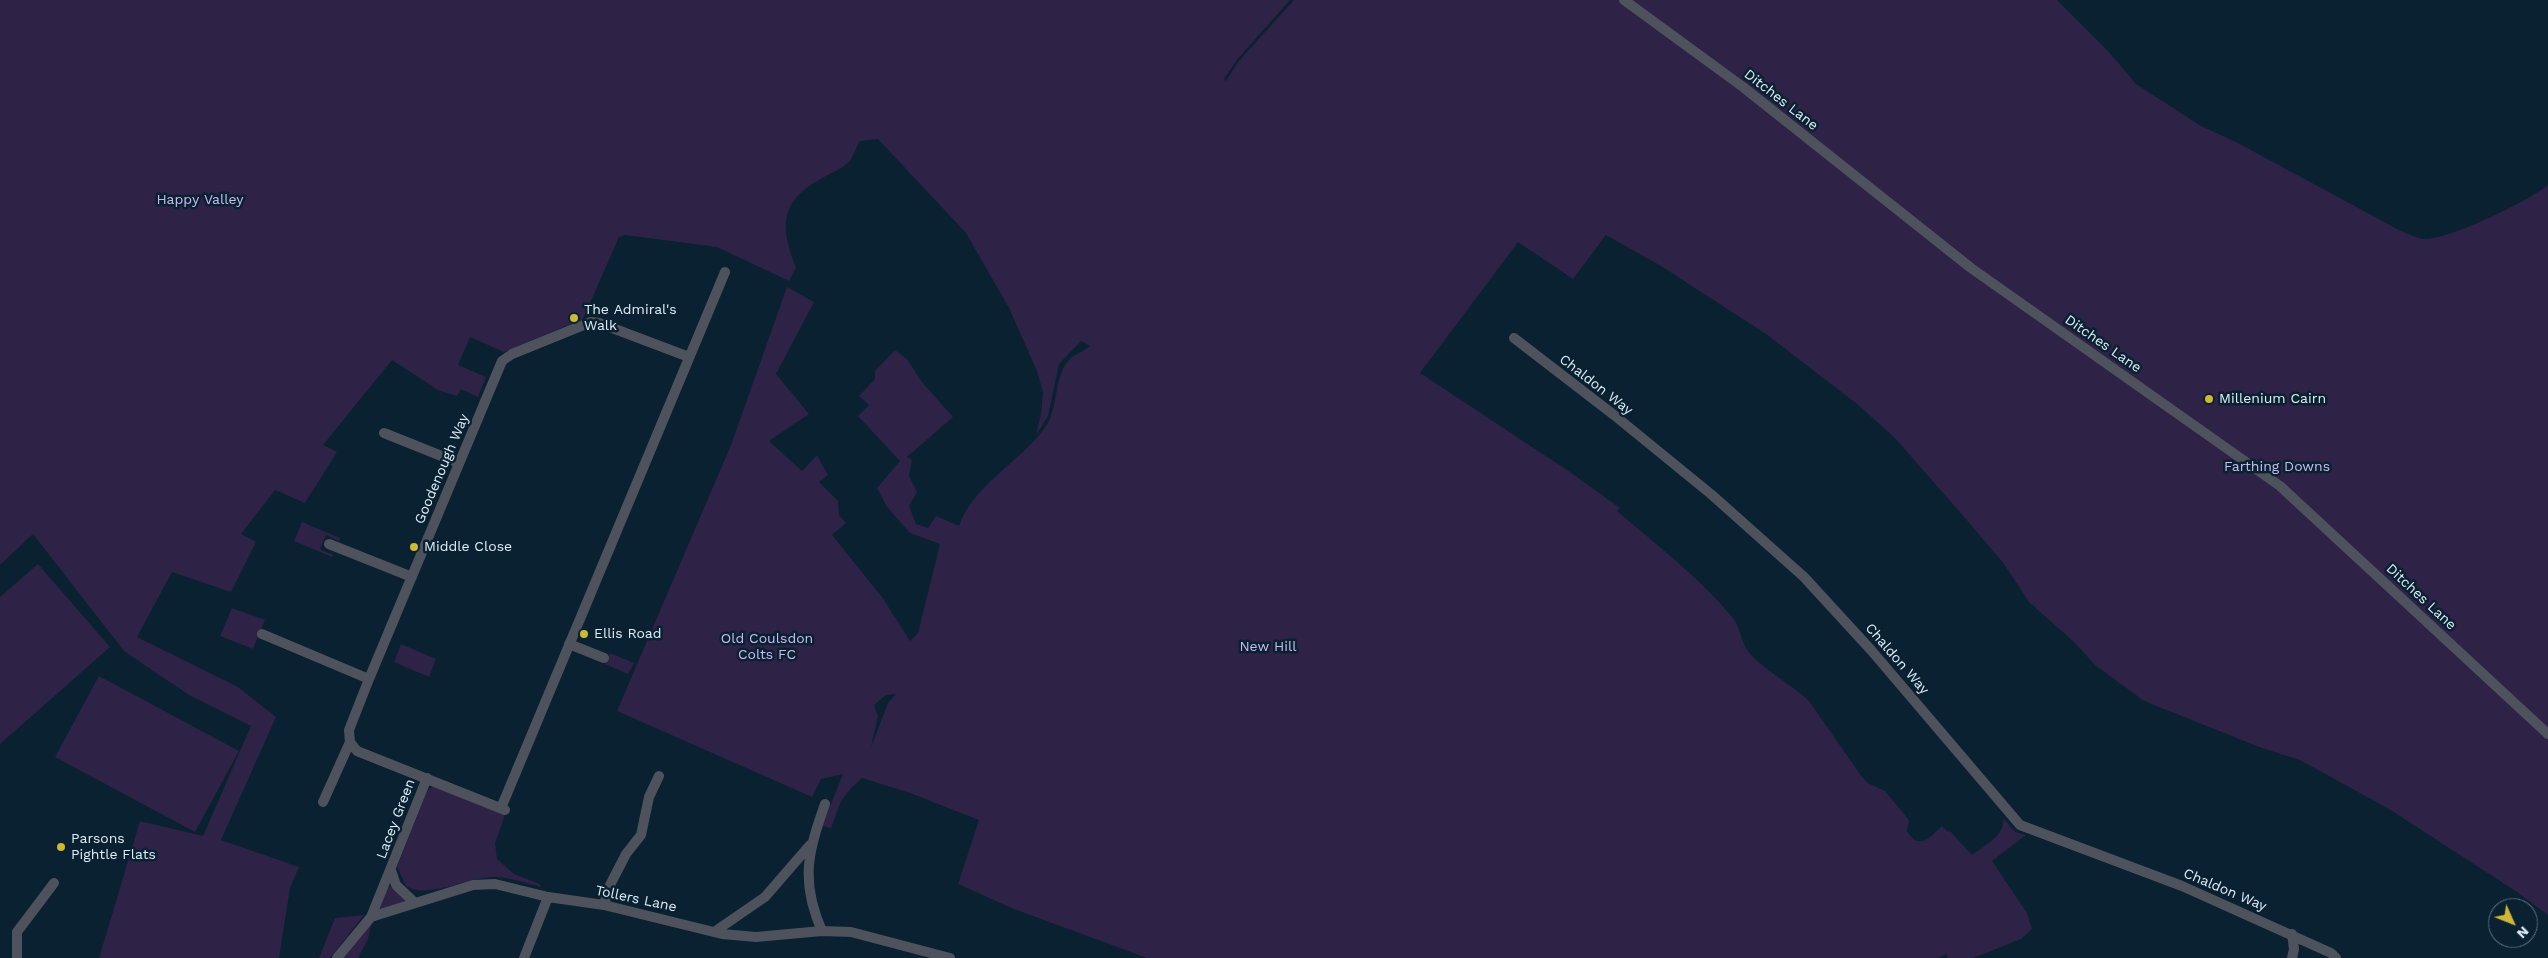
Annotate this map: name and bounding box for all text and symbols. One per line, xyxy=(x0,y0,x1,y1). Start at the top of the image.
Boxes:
street label: Ditches Lane xyxy=(1741,66,1821,134)
park label: Happy Valley xyxy=(156,192,244,208)
place label: The Admiral's Walk xyxy=(584,302,677,334)
street label: Ditches Lane xyxy=(2062,311,2144,377)
marker: The Admiral's Walk xyxy=(568,312,580,324)
street label: Chaldon Way xyxy=(1556,351,1636,419)
place label: Millenium Cairn xyxy=(2219,391,2326,407)
marker: Millenium Cairn xyxy=(2203,393,2215,405)
street label: Goodenough Way xyxy=(411,411,473,527)
park label: Farthing Downs xyxy=(2224,459,2330,475)
place label: Middle Close xyxy=(424,539,512,555)
marker: Middle Close xyxy=(408,541,420,553)
street label: Ditches Lane xyxy=(2383,560,2459,634)
street label: Chaldon Way xyxy=(1862,620,1932,698)
place label: Ellis Road xyxy=(594,626,662,642)
marker: Ellis Road xyxy=(578,628,590,640)
park label: Old Coulsdon Colts FC xyxy=(721,631,813,664)
park label: New Hill xyxy=(1239,639,1297,655)
street label: Lacey Green xyxy=(373,777,419,861)
place label: Parsons Pightle Flats xyxy=(71,831,156,864)
marker: Parsons Pightle Flats xyxy=(55,841,67,853)
street label: Chaldon Way xyxy=(2181,865,2269,915)
street label: Tollers Lane xyxy=(594,882,678,916)
north arrow xyxy=(2488,898,2538,948)
text: N xyxy=(2514,923,2532,942)

